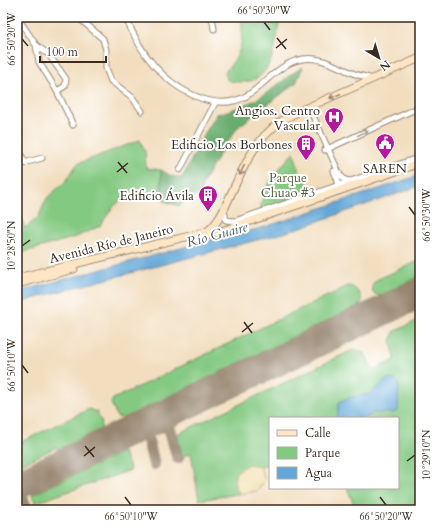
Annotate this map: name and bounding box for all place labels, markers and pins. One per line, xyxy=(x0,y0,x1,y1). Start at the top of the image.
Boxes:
place label: Angios. Centro Vascular xyxy=(235,102,320,135)
hospital icon: Angios. Centro Vascular xyxy=(323,106,345,134)
public building icon: SAREN xyxy=(374,132,396,160)
building icon: Edificio Los Borbones xyxy=(295,133,317,161)
place label: Edificio Los Borbones xyxy=(171,136,292,154)
place label: SAREN xyxy=(363,160,407,178)
building icon: Edificio Ávila xyxy=(197,184,219,212)
place label: Edificio Ávila xyxy=(120,187,194,205)

